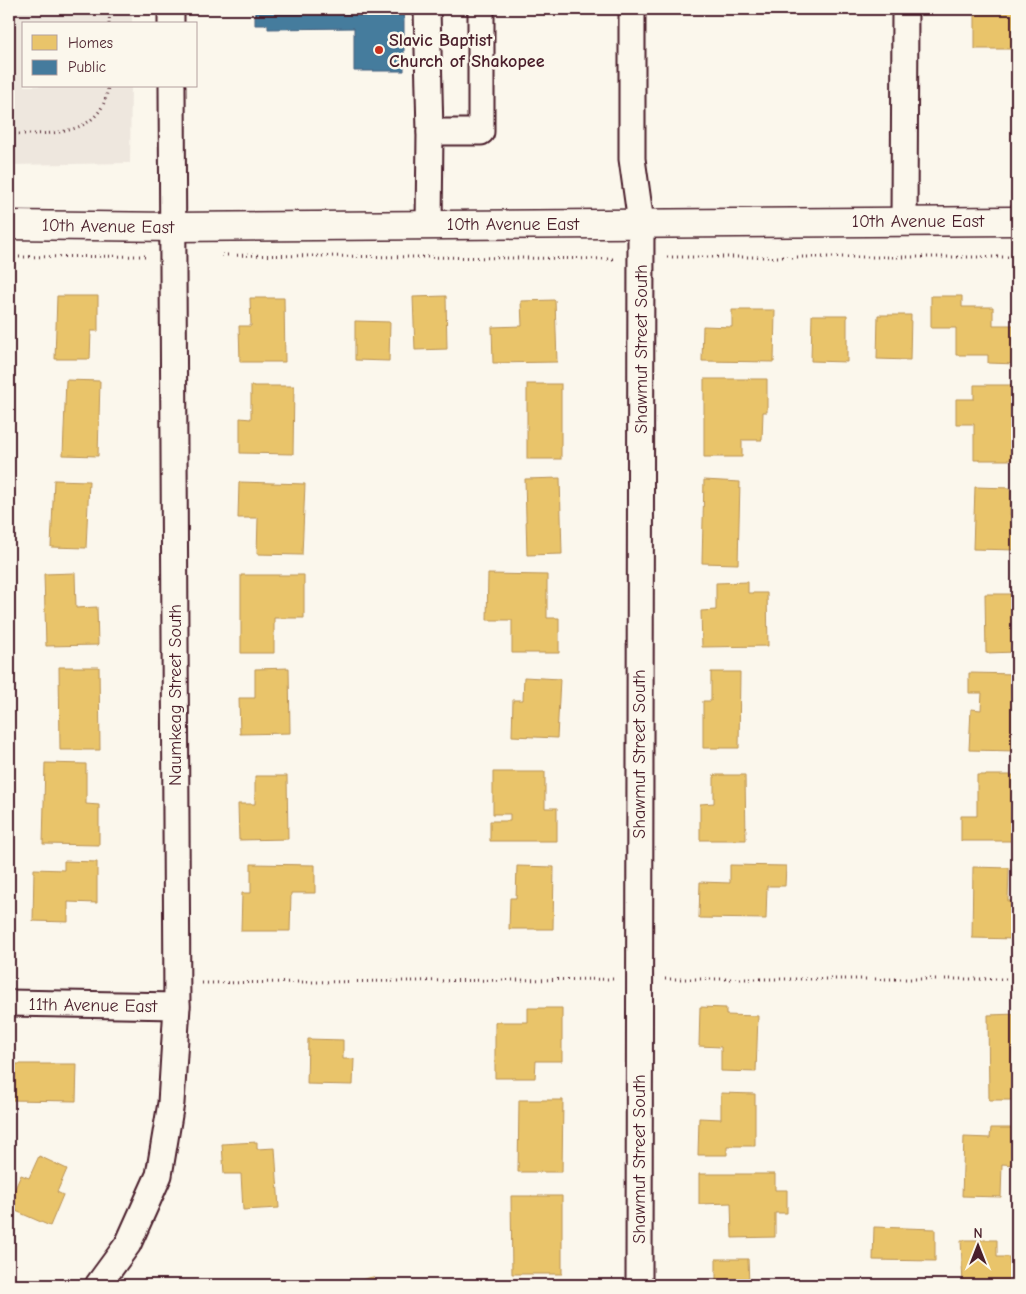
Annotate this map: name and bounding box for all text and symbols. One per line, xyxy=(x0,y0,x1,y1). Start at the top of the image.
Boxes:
legend xyxy=(22,22,198,88)
place label: Slavic Baptist Church of Shakopee xyxy=(389,30,545,72)
text: Homes xyxy=(68,34,113,52)
marker: Slavic Baptist Church of Shakopee xyxy=(373,44,385,56)
text: Public xyxy=(68,58,106,76)
street label: 10th Avenue East xyxy=(852,211,985,232)
street label: 10th Avenue East xyxy=(447,214,580,235)
street label: 10th Avenue East xyxy=(42,215,175,238)
street label: Shawmut Street South xyxy=(631,264,652,434)
street label: Naumkeag Street South xyxy=(165,604,186,786)
street label: Shawmut Street South xyxy=(629,669,650,839)
street label: 11th Avenue East xyxy=(28,994,158,1017)
street label: Shawmut Street South xyxy=(629,1074,650,1244)
north arrow xyxy=(954,1222,1004,1272)
text: N xyxy=(973,1225,983,1242)

